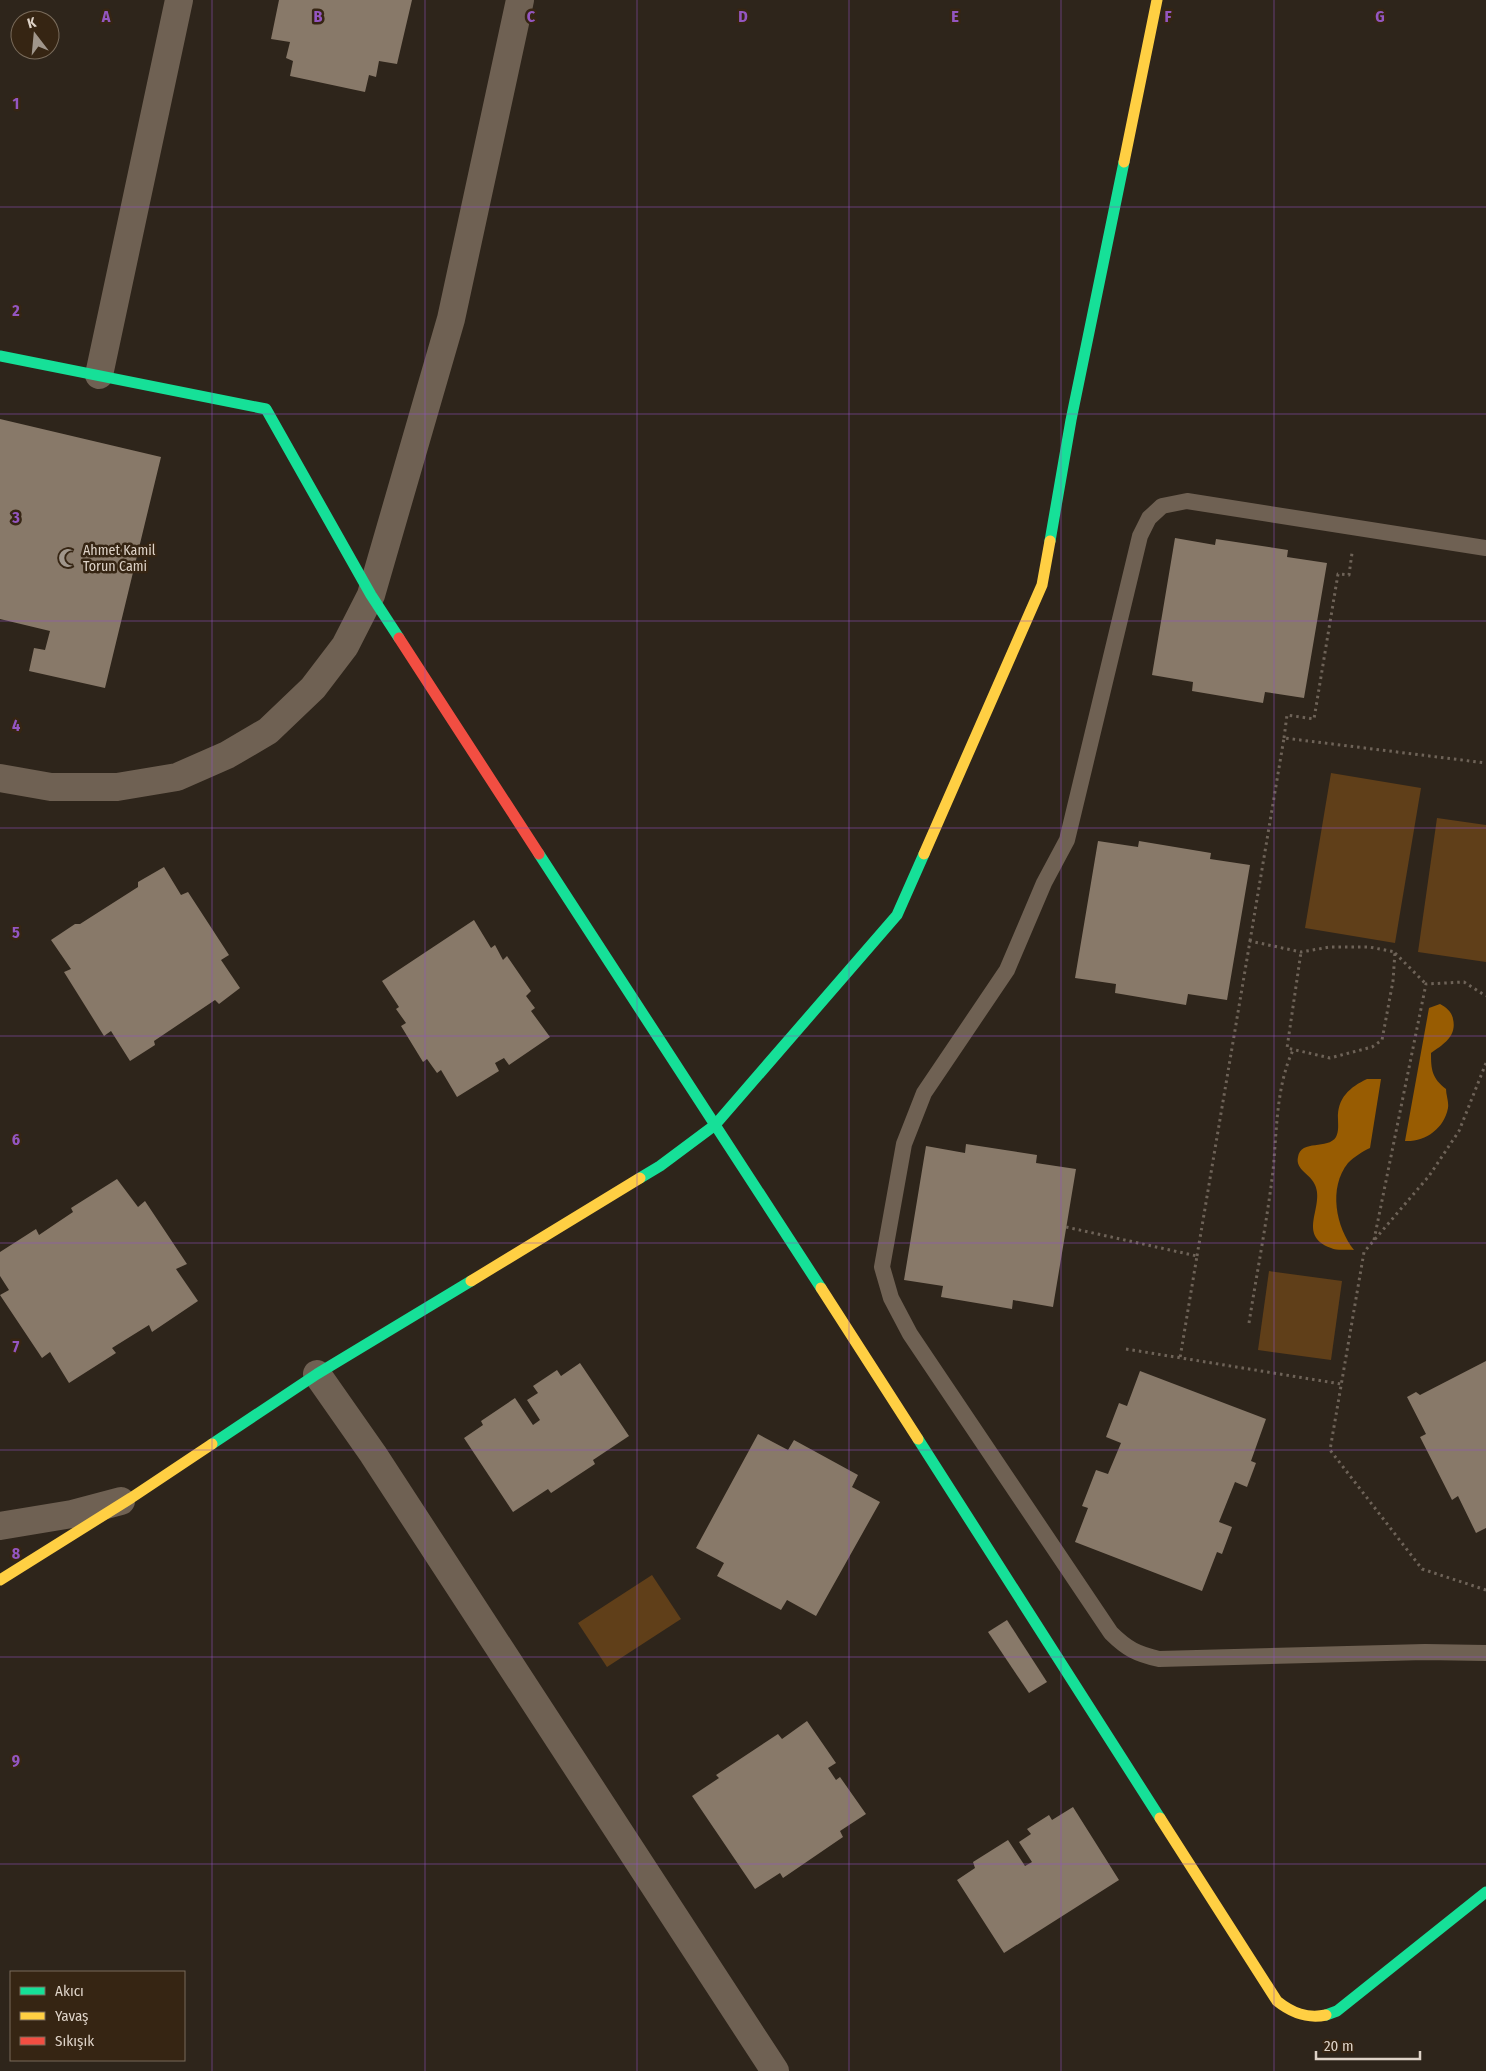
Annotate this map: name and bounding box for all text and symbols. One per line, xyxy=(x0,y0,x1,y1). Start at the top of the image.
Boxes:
text: A xyxy=(101,7,111,26)
text: B xyxy=(314,7,323,26)
text: C xyxy=(527,7,536,26)
text: D xyxy=(738,7,748,26)
text: E xyxy=(951,7,959,26)
text: F xyxy=(1164,7,1172,26)
text: G xyxy=(1375,7,1385,26)
north arrow xyxy=(10,10,60,60)
text: K xyxy=(25,13,39,32)
text: 1 xyxy=(13,94,19,113)
text: 2 xyxy=(11,301,20,320)
text: 3 xyxy=(11,508,20,527)
place label: Ahmet Kamil Torun Cami xyxy=(83,542,156,575)
mosque icon: Ahmet Kamil Torun Cami xyxy=(57,547,79,569)
text: 4 xyxy=(12,716,20,735)
text: 5 xyxy=(12,923,20,942)
text: 6 xyxy=(12,1130,20,1149)
text: 7 xyxy=(13,1337,20,1356)
text: 8 xyxy=(12,1544,21,1563)
text: 9 xyxy=(12,1751,20,1770)
legend xyxy=(10,1971,185,2061)
text: Akıcı xyxy=(55,1982,84,2000)
text: Yavaş xyxy=(55,2007,89,2025)
scale bar xyxy=(1316,2028,1420,2060)
text: Sıkışık xyxy=(55,2032,94,2050)
text: 20 m xyxy=(1324,2037,1354,2055)

